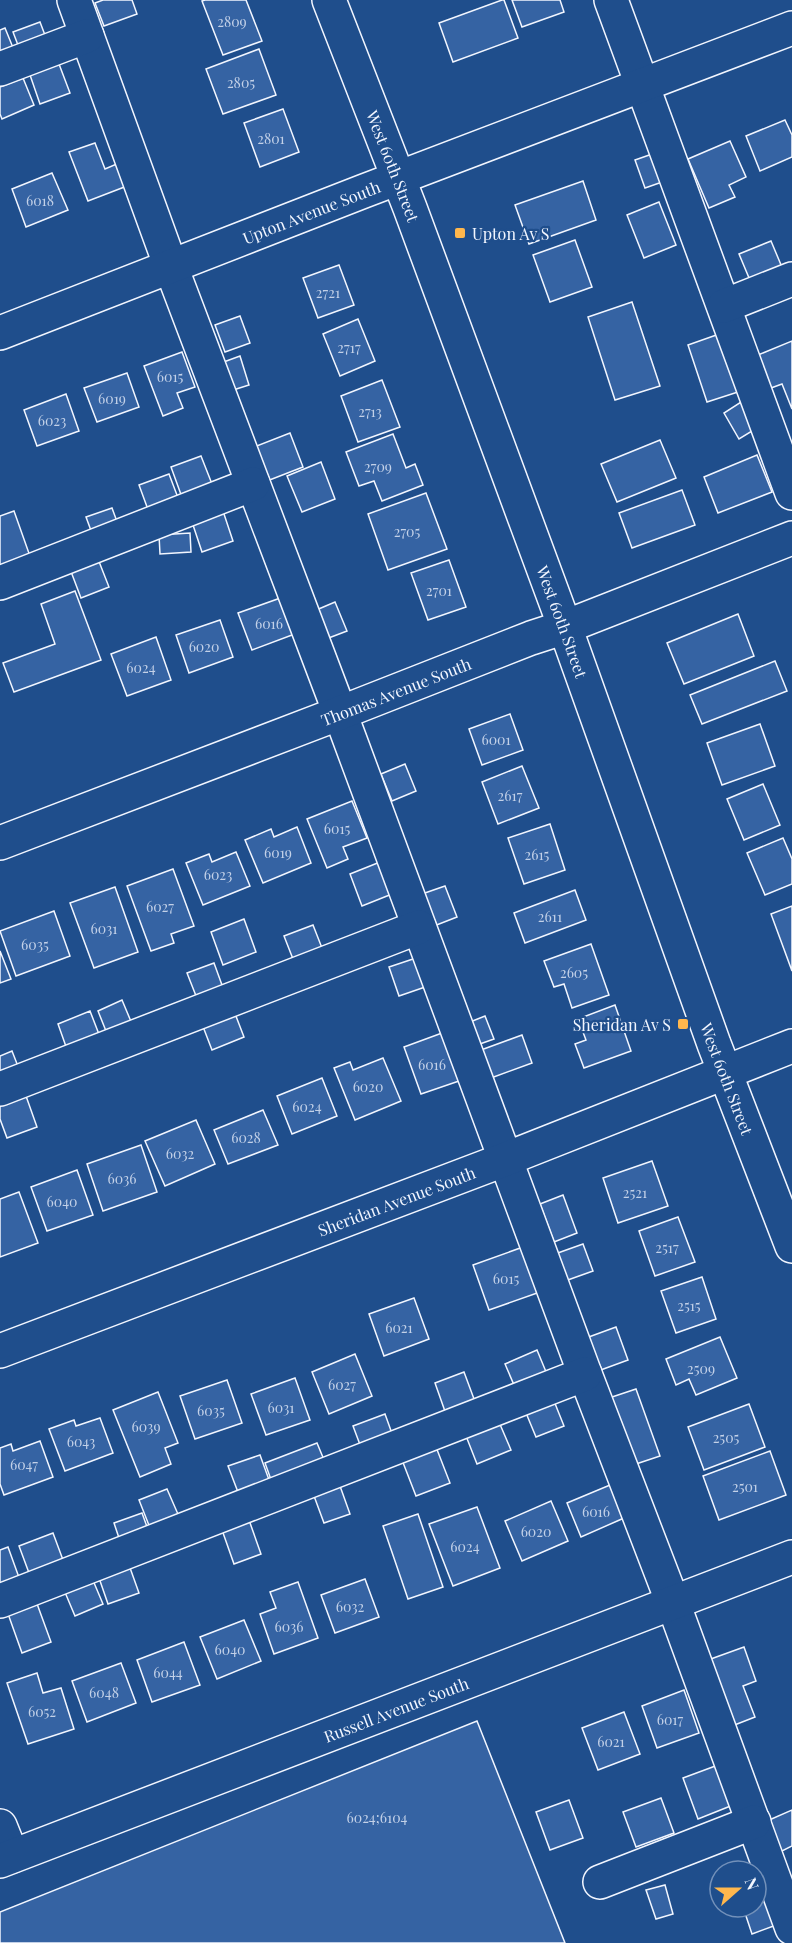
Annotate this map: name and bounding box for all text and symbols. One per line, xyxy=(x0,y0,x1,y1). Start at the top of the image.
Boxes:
house number: 2809 xyxy=(217,12,247,31)
house number: 2805 xyxy=(227,73,255,92)
street label: West 60th Street xyxy=(362,106,425,225)
house number: 2801 xyxy=(257,129,285,148)
street label: Upton Avenue South xyxy=(239,175,384,248)
house number: 6018 xyxy=(26,191,54,210)
place label: Upton Av S xyxy=(472,223,550,244)
marker: Upton Av S xyxy=(453,226,467,240)
house number: 2721 xyxy=(316,283,340,302)
house number: 2717 xyxy=(337,338,361,357)
house number: 6015 xyxy=(157,367,183,386)
house number: 6019 xyxy=(98,389,126,408)
house number: 2713 xyxy=(358,402,382,421)
house number: 6023 xyxy=(38,411,66,430)
house number: 2709 xyxy=(364,457,392,476)
house number: 2705 xyxy=(394,522,420,541)
street label: West 60th Street xyxy=(532,561,593,681)
house number: 2701 xyxy=(426,581,452,600)
house number: 6016 xyxy=(255,614,283,633)
house number: 6020 xyxy=(189,637,219,656)
street label: Thomas Avenue South xyxy=(318,652,474,730)
house number: 6024 xyxy=(126,658,156,677)
house number: 6001 xyxy=(481,730,511,749)
house number: 2617 xyxy=(498,786,523,805)
house number: 6015 xyxy=(324,819,350,838)
house number: 6019 xyxy=(264,843,292,862)
house number: 2615 xyxy=(525,845,550,864)
house number: 6023 xyxy=(204,865,232,884)
house number: 6027 xyxy=(146,897,174,916)
house number: 2611 xyxy=(538,907,562,926)
house number: 6031 xyxy=(90,919,118,938)
house number: 6035 xyxy=(21,935,49,954)
house number: 2605 xyxy=(560,963,588,982)
place label: Sheridan Av S xyxy=(573,1014,671,1035)
marker: Sheridan Av S xyxy=(676,1017,690,1031)
street label: West 60th Street xyxy=(696,1019,759,1138)
house number: 6016 xyxy=(418,1055,446,1074)
house number: 6020 xyxy=(353,1077,383,1096)
house number: 6024 xyxy=(292,1097,322,1116)
house number: 6028 xyxy=(231,1128,261,1147)
house number: 6032 xyxy=(166,1144,195,1163)
street label: Sheridan Avenue South xyxy=(315,1161,479,1240)
house number: 6036 xyxy=(107,1169,137,1188)
house number: 2521 xyxy=(623,1183,647,1202)
house number: 6040 xyxy=(47,1192,77,1211)
house number: 2517 xyxy=(655,1238,679,1257)
house number: 6015 xyxy=(493,1269,519,1288)
house number: 2515 xyxy=(677,1296,701,1315)
house number: 6021 xyxy=(385,1318,413,1337)
house number: 2509 xyxy=(687,1359,715,1378)
house number: 6027 xyxy=(328,1375,356,1394)
house number: 6031 xyxy=(267,1398,295,1417)
house number: 6035 xyxy=(197,1401,225,1420)
house number: 6039 xyxy=(131,1417,161,1436)
house number: 2505 xyxy=(713,1428,740,1447)
house number: 6043 xyxy=(67,1432,95,1451)
house number: 6047 xyxy=(10,1455,38,1474)
house number: 2501 xyxy=(732,1477,758,1496)
house number: 6016 xyxy=(582,1502,610,1521)
house number: 6020 xyxy=(521,1522,551,1541)
house number: 6024 xyxy=(450,1537,480,1556)
house number: 6032 xyxy=(336,1597,365,1616)
house number: 6036 xyxy=(274,1617,304,1636)
house number: 6040 xyxy=(215,1640,245,1659)
house number: 6044 xyxy=(153,1663,183,1682)
street label: Russell Avenue South xyxy=(320,1672,472,1746)
house number: 6048 xyxy=(89,1683,119,1702)
house number: 6052 xyxy=(28,1702,56,1721)
house number: 6017 xyxy=(657,1710,684,1729)
house number: 6021 xyxy=(597,1732,625,1751)
house number: 6024;6104 xyxy=(347,1808,408,1827)
north arrow xyxy=(708,1859,768,1919)
text: N xyxy=(741,1874,765,1893)

